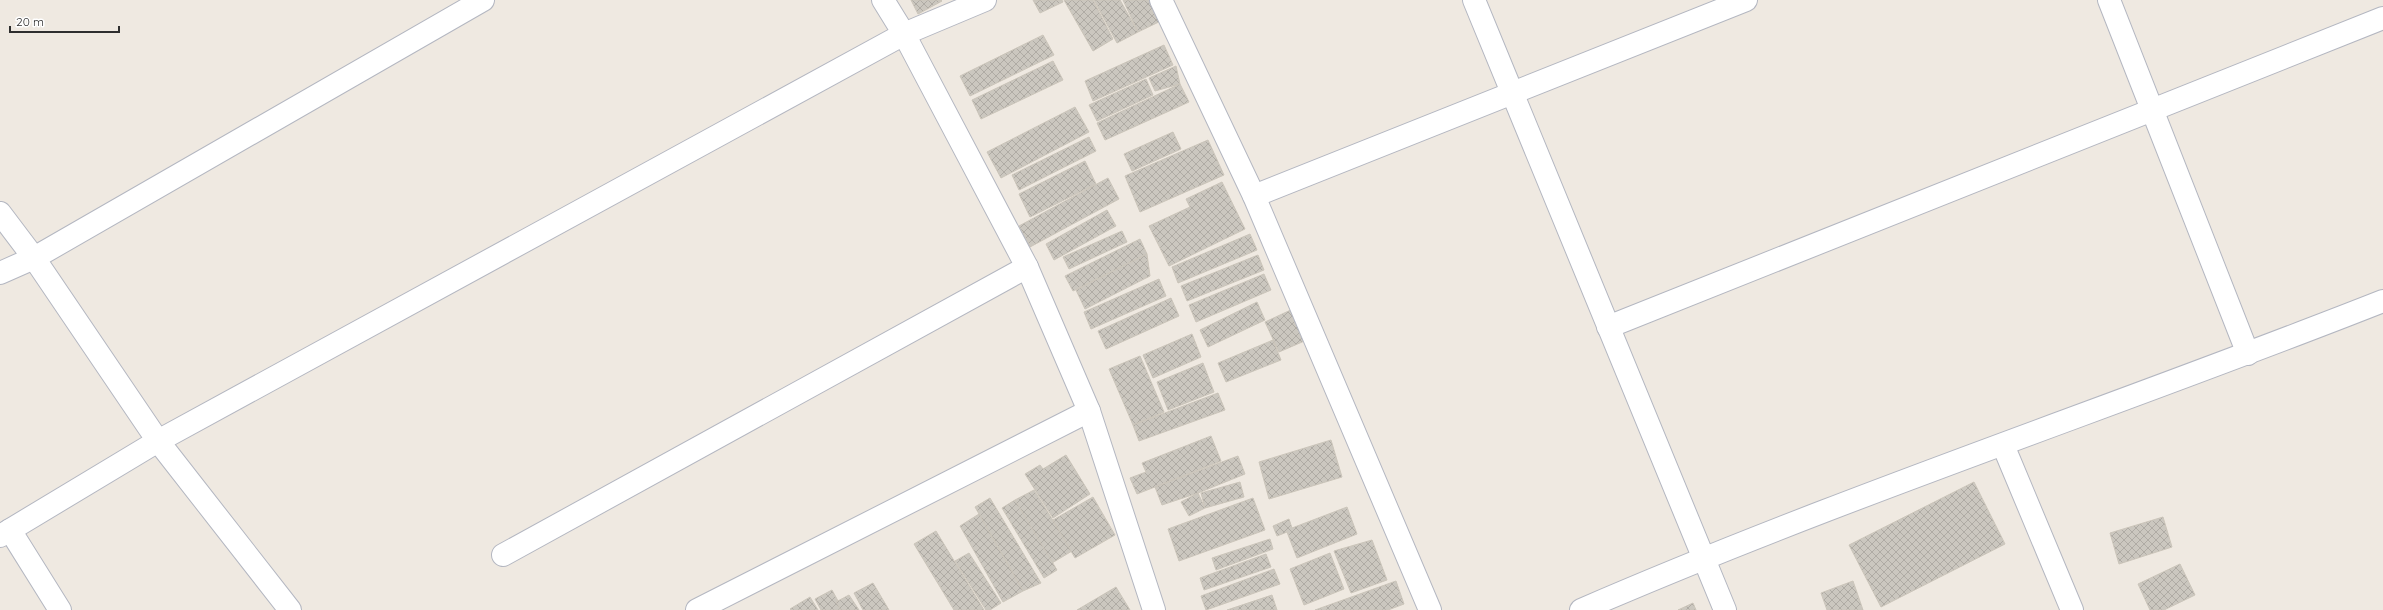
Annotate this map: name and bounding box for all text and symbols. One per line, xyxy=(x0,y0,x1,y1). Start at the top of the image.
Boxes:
scale bar xyxy=(10,8,119,34)
text: 20 m xyxy=(16,14,44,29)

